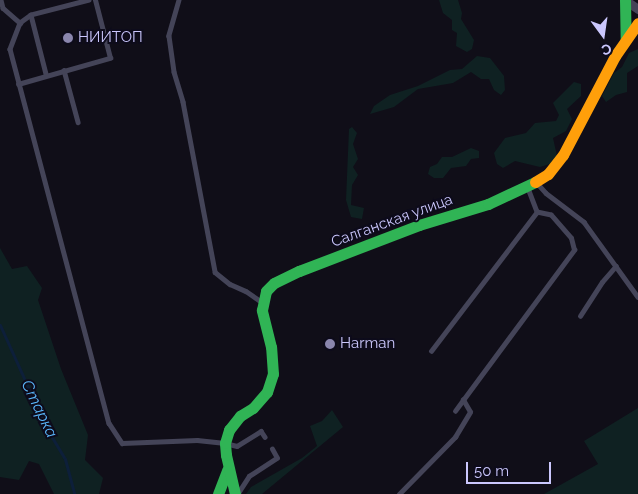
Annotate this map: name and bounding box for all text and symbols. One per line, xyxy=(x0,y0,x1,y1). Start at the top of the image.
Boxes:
north arrow xyxy=(578,10,628,60)
place label: НИИТОП xyxy=(78,29,143,47)
marker: НИИТОП xyxy=(62,32,74,44)
text: С xyxy=(600,41,613,58)
street label: Салганская улица xyxy=(329,191,455,251)
place label: Harman xyxy=(340,335,395,353)
marker: Harman xyxy=(324,338,336,350)
water label: Старка xyxy=(17,377,61,441)
scale bar xyxy=(468,452,553,484)
text: 50 m xyxy=(474,462,509,480)

